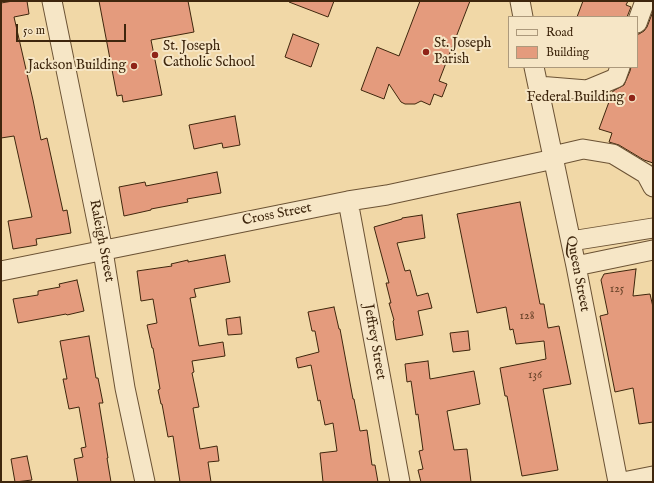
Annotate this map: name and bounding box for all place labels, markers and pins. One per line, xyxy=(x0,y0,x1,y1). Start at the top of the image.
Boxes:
place label: St. Joseph Parish xyxy=(434,36,491,68)
place label: St. Joseph Catholic School xyxy=(163,39,255,72)
marker: St. Joseph Parish xyxy=(421,47,431,57)
marker: St. Joseph Catholic School xyxy=(150,50,160,60)
place label: Jackson Building xyxy=(28,58,126,74)
marker: Jackson Building xyxy=(129,61,139,71)
place label: Federal Building xyxy=(527,90,624,106)
marker: Federal Building xyxy=(627,93,637,103)

